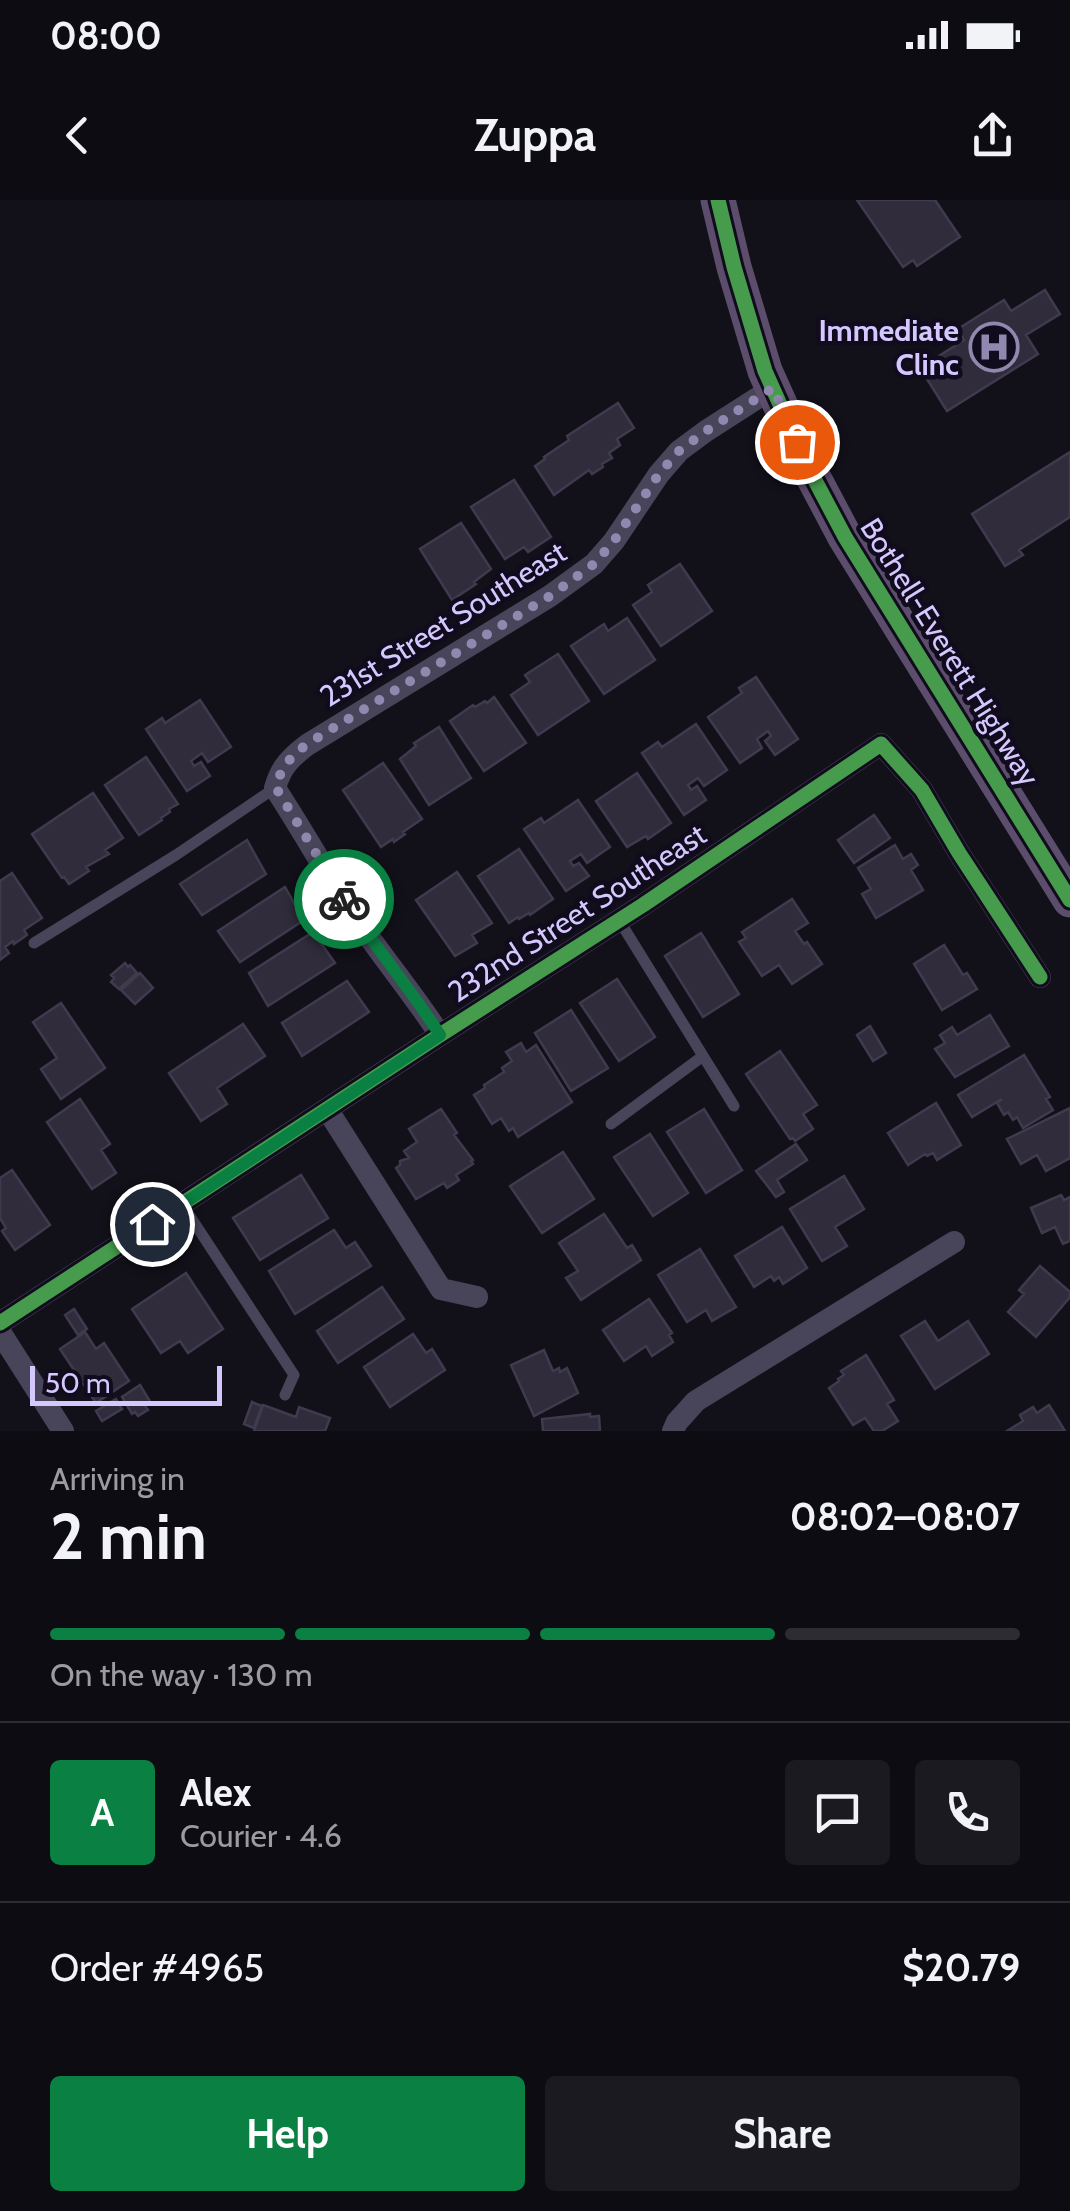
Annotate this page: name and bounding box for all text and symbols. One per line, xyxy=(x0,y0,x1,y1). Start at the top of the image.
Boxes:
text: 08:00 xyxy=(50,12,162,59)
icon: back xyxy=(50,108,105,163)
text: Zuppa xyxy=(474,108,596,162)
icon: share xyxy=(965,108,1020,163)
place label: Immediate Clinc xyxy=(818,312,959,383)
hospital icon: Immediate Clinc xyxy=(968,321,1020,373)
pin xyxy=(755,400,840,485)
icon: bag xyxy=(770,415,825,470)
street label: Bothell-Everett Highway xyxy=(852,511,1048,793)
street label: 231st Street Southeast xyxy=(313,533,573,715)
street label: 232nd Street Southeast xyxy=(441,816,713,1010)
courier xyxy=(294,849,394,949)
icon: bike xyxy=(317,872,372,927)
pin xyxy=(110,1182,195,1267)
icon: home xyxy=(125,1197,180,1252)
scale bar xyxy=(30,1361,222,1406)
text: 50 m xyxy=(45,1366,111,1400)
text: Arriving in xyxy=(50,1459,185,1498)
text: 08:02–08:07 xyxy=(790,1493,1020,1540)
text: 2 min xyxy=(50,1496,207,1575)
text: On the way · 130 m xyxy=(50,1655,313,1694)
button: chat xyxy=(785,1760,890,1865)
button: phone xyxy=(915,1760,1020,1865)
text: Alex xyxy=(180,1769,251,1816)
text: A xyxy=(91,1789,114,1836)
text: Courier · 4.6 xyxy=(180,1816,342,1855)
text: Order #4965 xyxy=(50,1944,264,1991)
text: $20.79 xyxy=(902,1944,1020,1991)
button: Help xyxy=(50,2076,525,2191)
button: Share xyxy=(545,2076,1020,2191)

